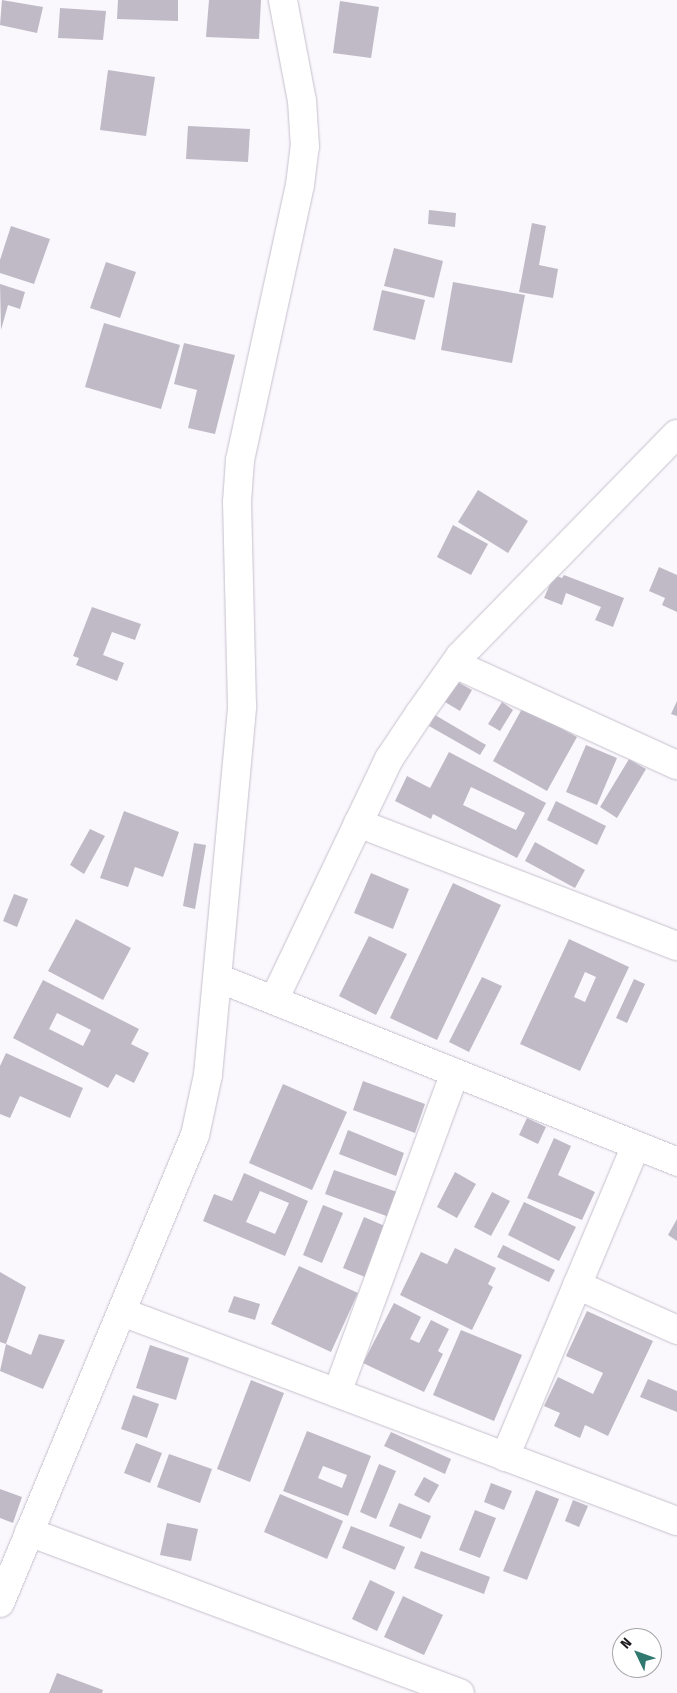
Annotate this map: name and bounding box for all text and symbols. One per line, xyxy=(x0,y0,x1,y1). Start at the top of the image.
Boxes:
north arrow xyxy=(612,1628,662,1678)
text: N xyxy=(617,1634,635,1652)

